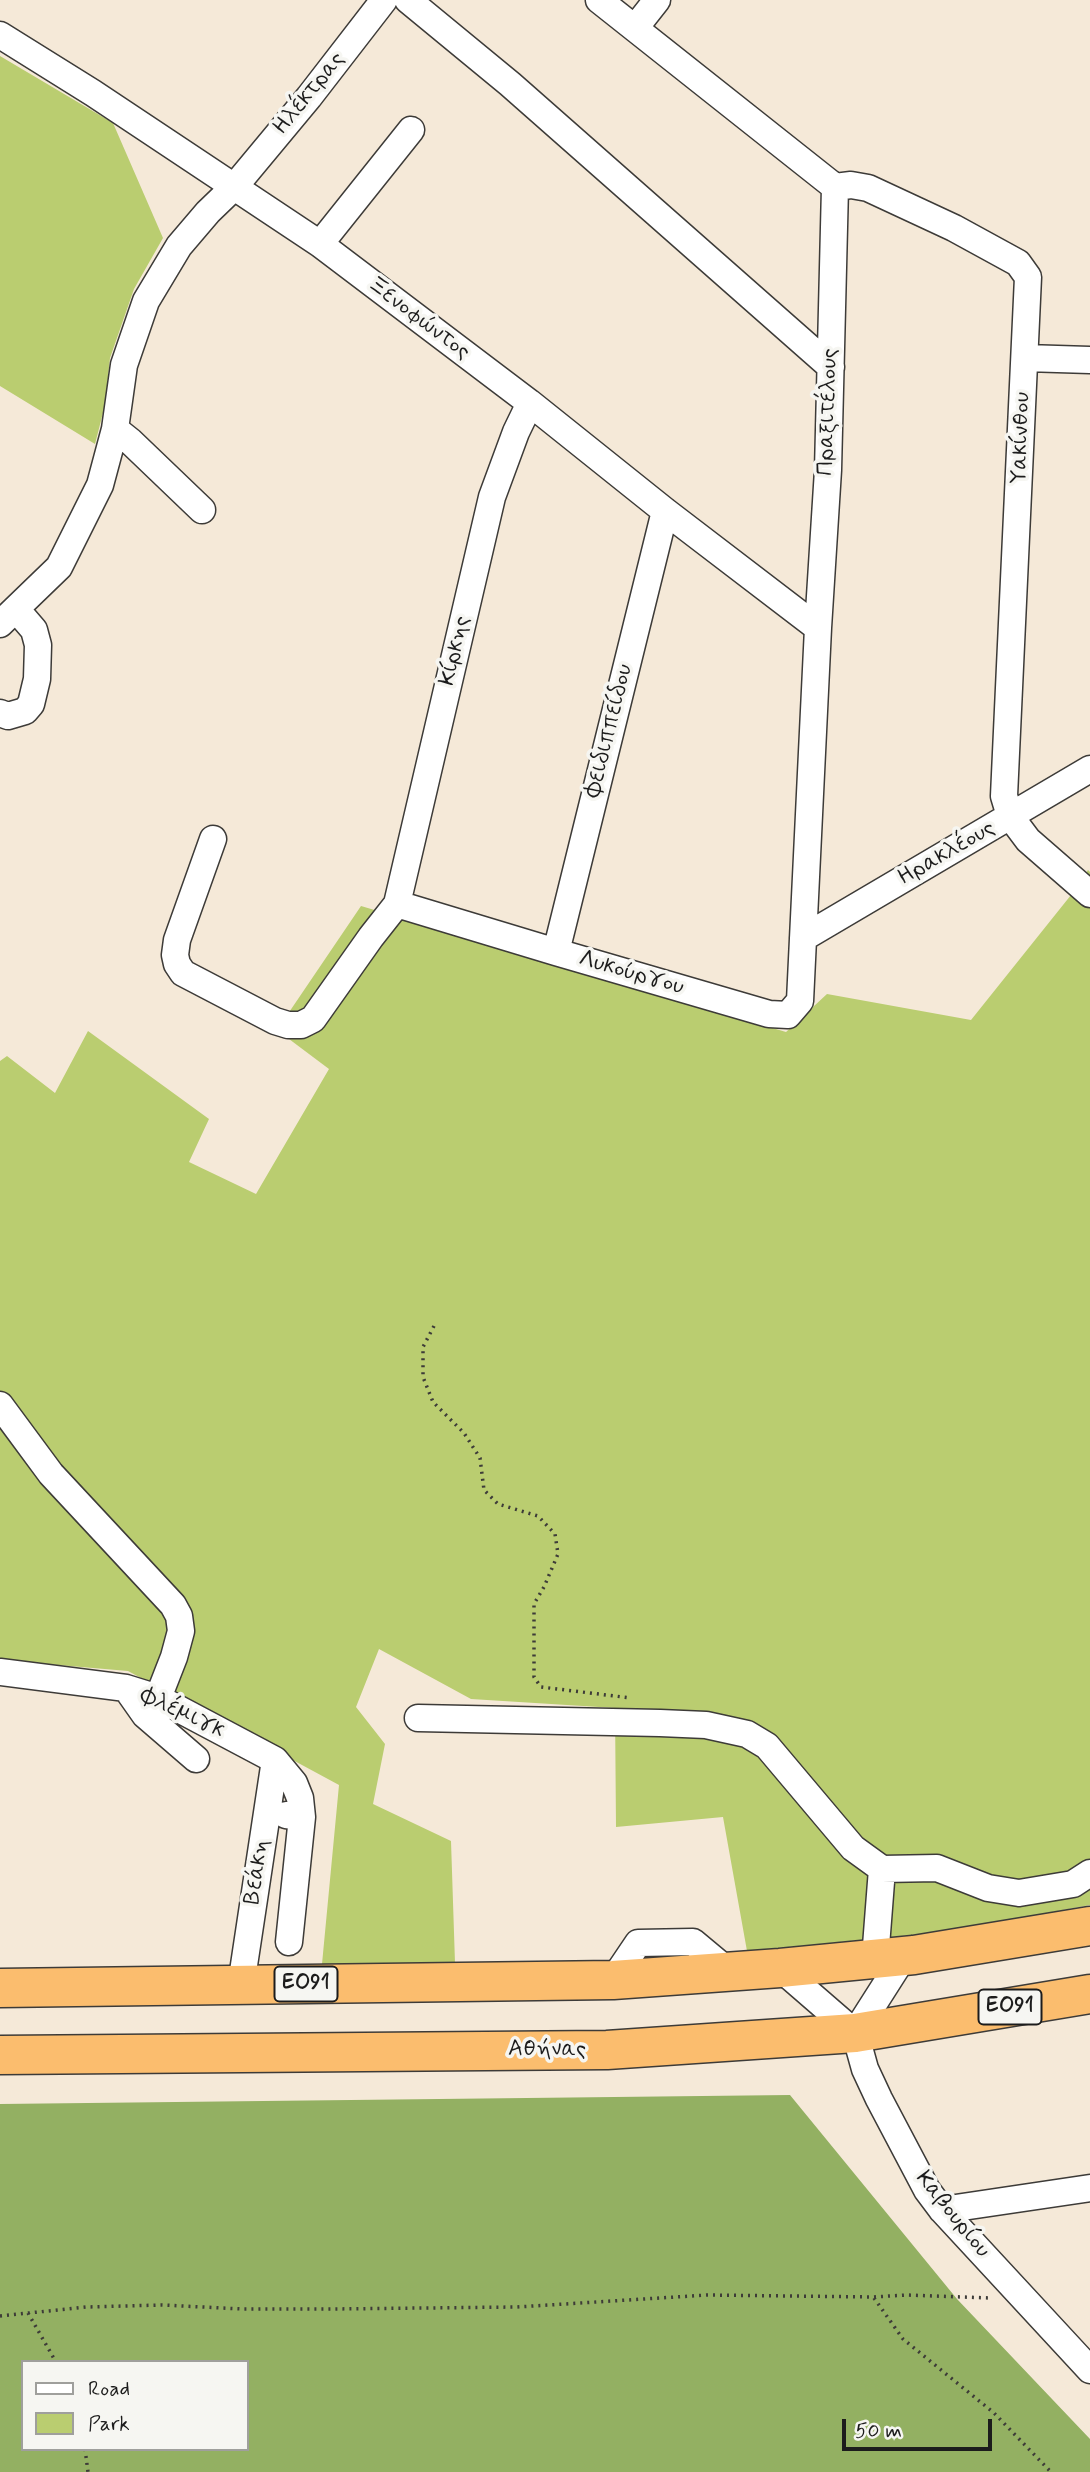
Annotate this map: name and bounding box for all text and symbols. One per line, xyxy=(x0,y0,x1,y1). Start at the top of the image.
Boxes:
street label: Ηλέκτρας xyxy=(268,47,352,141)
street label: Ξενοφώντος xyxy=(361,271,475,367)
street label: Πραξιτέλους xyxy=(813,348,845,476)
street label: Υακίνθου xyxy=(1007,392,1037,484)
street label: Κίρκης xyxy=(435,613,477,689)
street label: Φειδιππείδου xyxy=(580,662,640,800)
street label: Ηρακλέους xyxy=(894,815,1000,893)
street label: Λυκούργου xyxy=(575,946,687,1002)
street label: Φλέμιγκ xyxy=(136,1683,228,1745)
street label: Βεάκη xyxy=(239,1837,277,1907)
road number: ΕΟ91 xyxy=(274,1966,338,2002)
road number: ΕΟ91 xyxy=(978,1990,1042,2024)
street label: Αθήνας xyxy=(508,2036,586,2064)
street label: Καβουρίου xyxy=(909,2166,995,2264)
legend xyxy=(21,2360,248,2451)
text: Road xyxy=(88,2375,130,2403)
scale bar xyxy=(845,2406,996,2450)
text: Park xyxy=(88,2410,130,2438)
text: 50 m xyxy=(855,2417,902,2445)

